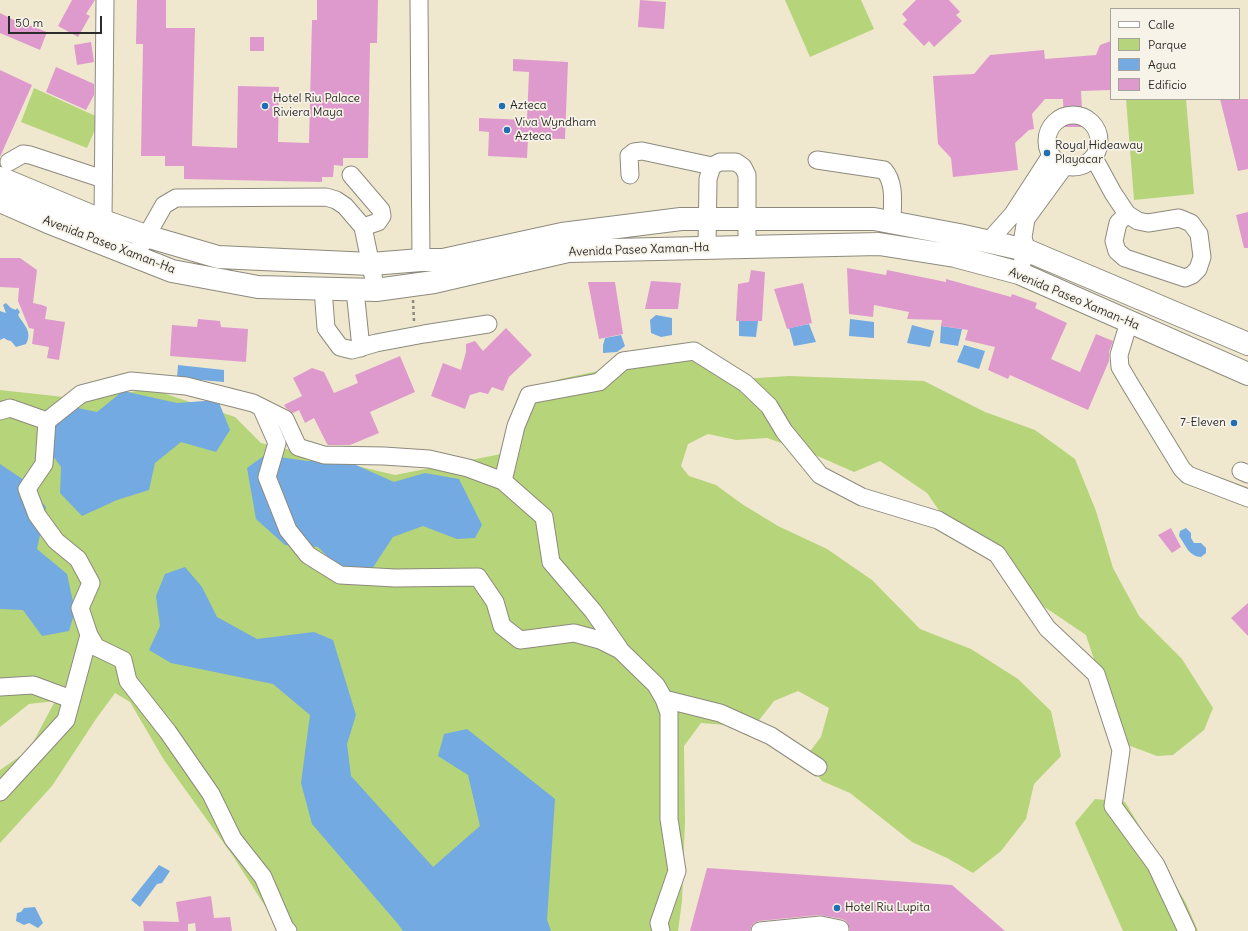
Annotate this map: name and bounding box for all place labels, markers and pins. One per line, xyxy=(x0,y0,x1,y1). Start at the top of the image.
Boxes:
place label: Hotel Riu Palace Riviera Maya xyxy=(273,92,360,120)
place label: Azteca xyxy=(510,99,547,113)
marker: Hotel Riu Palace Riviera Maya xyxy=(260,101,270,111)
marker: Azteca xyxy=(497,101,507,111)
place label: Viva Wyndham Azteca xyxy=(515,116,596,144)
marker: Viva Wyndham Azteca xyxy=(502,125,512,135)
place label: Royal Hideaway Playacar xyxy=(1055,139,1143,167)
marker: Royal Hideaway Playacar xyxy=(1042,148,1052,158)
place label: 7-Eleven xyxy=(1180,416,1226,430)
marker: 7-Eleven xyxy=(1229,418,1239,428)
place label: Hotel Riu Lupita xyxy=(845,901,930,915)
marker: Hotel Riu Lupita xyxy=(832,903,842,913)

